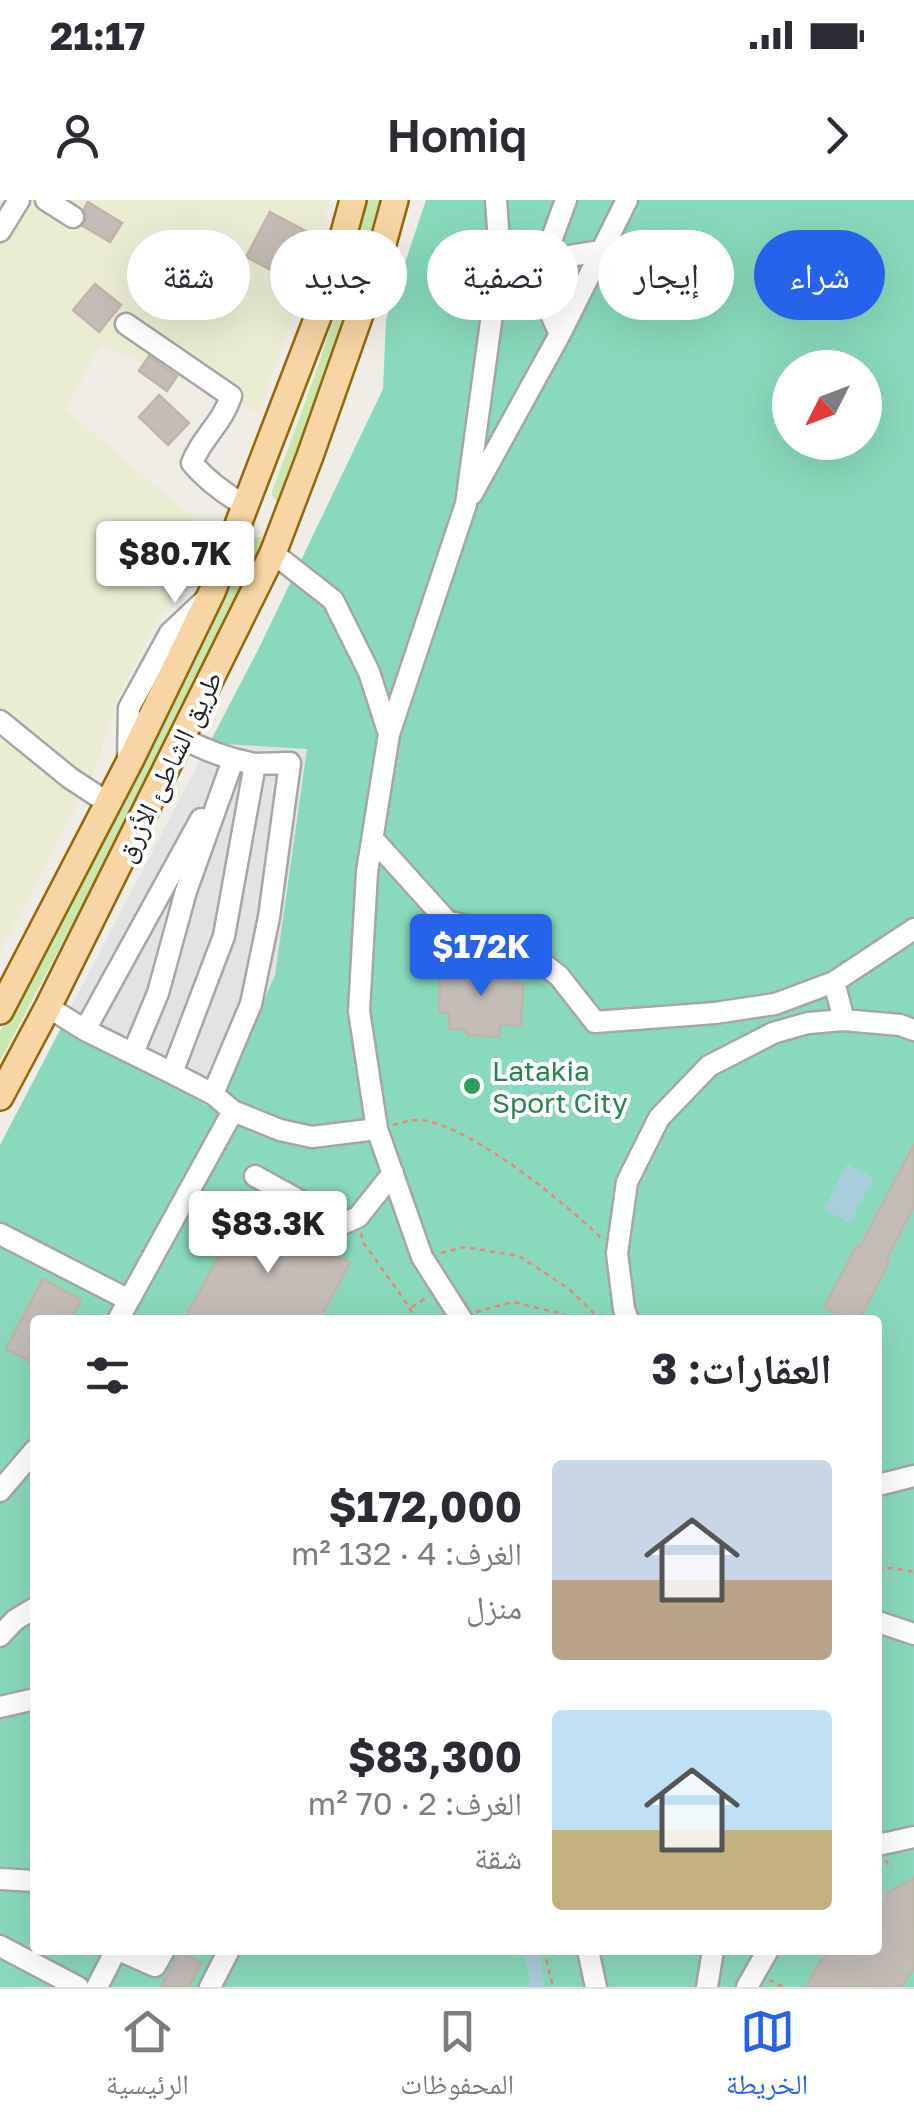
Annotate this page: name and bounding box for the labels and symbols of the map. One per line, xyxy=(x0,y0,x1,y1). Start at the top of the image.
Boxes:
north arrow xyxy=(772,350,882,460)
pin: $80.7K xyxy=(94,521,256,606)
street label: طريق الشاطئ الأزرق xyxy=(108,665,230,868)
pin: $172K xyxy=(411,914,551,999)
place label: Latakia Sport City xyxy=(492,1054,628,1119)
marker: Latakia Sport City xyxy=(461,1075,483,1097)
pin: $83.3K xyxy=(187,1191,349,1276)

